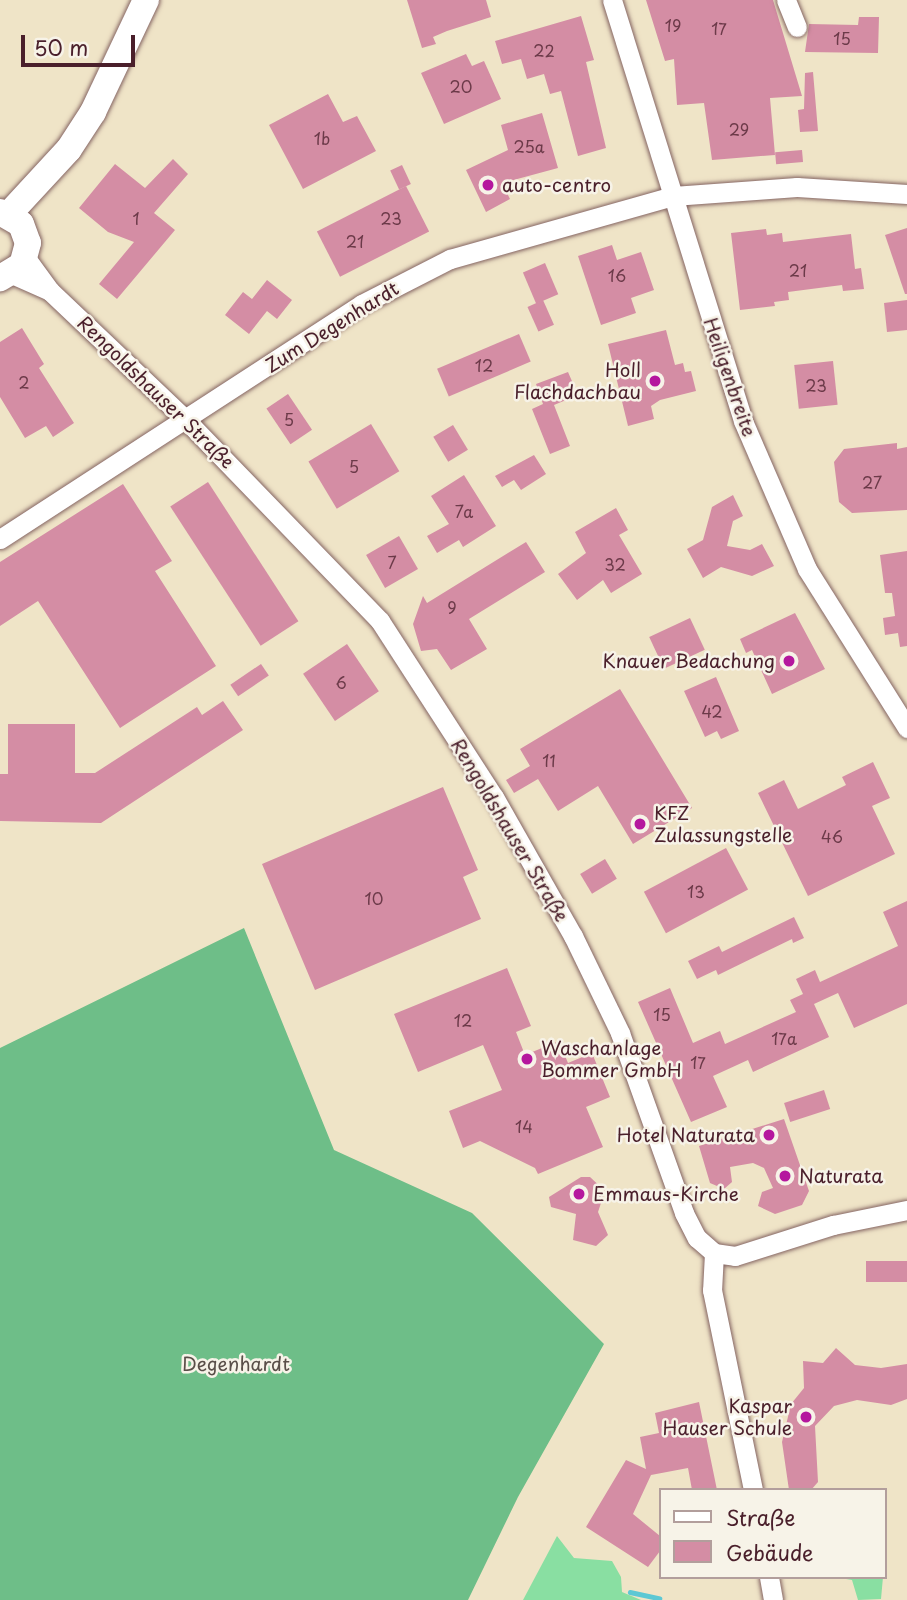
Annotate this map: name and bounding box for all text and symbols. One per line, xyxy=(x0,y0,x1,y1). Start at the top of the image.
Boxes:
house number: 19 xyxy=(665,15,681,35)
house number: 17 xyxy=(711,18,727,38)
scale bar xyxy=(24,21,138,65)
house number: 15 xyxy=(833,28,851,48)
text: 50 m xyxy=(34,31,88,63)
house number: 22 xyxy=(533,40,555,60)
house number: 20 xyxy=(450,76,472,96)
house number: 29 xyxy=(729,119,749,139)
house number: 1b xyxy=(314,128,330,148)
house number: 25a xyxy=(513,136,545,156)
place label: auto-centro xyxy=(502,174,611,196)
marker: auto-centro xyxy=(480,177,496,193)
house number: 1 xyxy=(132,208,140,228)
house number: 23 xyxy=(380,208,402,228)
house number: 21 xyxy=(346,231,364,251)
house number: 21 xyxy=(789,260,807,280)
house number: 16 xyxy=(608,265,626,285)
street label: Zum Degenhardt xyxy=(261,277,403,377)
street label: Rengoldshauser Straße xyxy=(72,311,240,473)
street label: Heiligenbreite xyxy=(699,315,761,439)
house number: 12 xyxy=(475,355,493,375)
place label: Holl Flachdachbau xyxy=(514,359,641,403)
house number: 2 xyxy=(18,372,30,392)
marker: Holl Flachdachbau xyxy=(647,373,663,389)
house number: 23 xyxy=(805,375,827,395)
house number: 5 xyxy=(284,409,294,429)
house number: 5 xyxy=(349,456,359,476)
house number: 27 xyxy=(862,472,882,492)
house number: 7a xyxy=(455,501,473,521)
house number: 7 xyxy=(387,552,397,572)
house number: 32 xyxy=(604,554,626,574)
house number: 9 xyxy=(447,597,457,617)
place label: Knauer Bedachung xyxy=(602,650,775,672)
marker: Knauer Bedachung xyxy=(781,653,797,669)
house number: 6 xyxy=(335,672,347,692)
house number: 42 xyxy=(701,701,723,721)
street label: Rengoldshauser Straße xyxy=(446,734,574,926)
house number: 11 xyxy=(542,750,556,770)
place label: KFZ Zulassungstelle xyxy=(654,802,792,846)
marker: KFZ Zulassungstelle xyxy=(632,816,648,832)
house number: 46 xyxy=(821,826,843,846)
house number: 13 xyxy=(687,881,705,901)
house number: 10 xyxy=(365,888,383,908)
house number: 15 xyxy=(653,1004,671,1024)
house number: 12 xyxy=(454,1010,472,1030)
house number: 17a xyxy=(771,1028,797,1048)
place label: Waschanlage Bommer GmbH xyxy=(541,1037,683,1081)
marker: Waschanlage Bommer GmbH xyxy=(519,1051,535,1067)
house number: 17 xyxy=(690,1052,706,1072)
house number: 14 xyxy=(515,1116,533,1136)
place label: Hotel Naturata xyxy=(616,1124,755,1146)
marker: Hotel Naturata xyxy=(761,1127,777,1143)
place label: Naturata xyxy=(799,1165,883,1187)
marker: Naturata xyxy=(777,1168,793,1184)
place label: Emmaus-Kirche xyxy=(593,1183,739,1205)
marker: Emmaus-Kirche xyxy=(571,1186,587,1202)
park label: Degenhardt xyxy=(182,1353,290,1375)
place label: Kaspar Hauser Schule xyxy=(662,1395,792,1439)
marker: Kaspar Hauser Schule xyxy=(798,1409,814,1425)
legend xyxy=(659,1488,886,1579)
text: Straße xyxy=(726,1501,795,1533)
text: Gebäude xyxy=(726,1536,813,1568)

